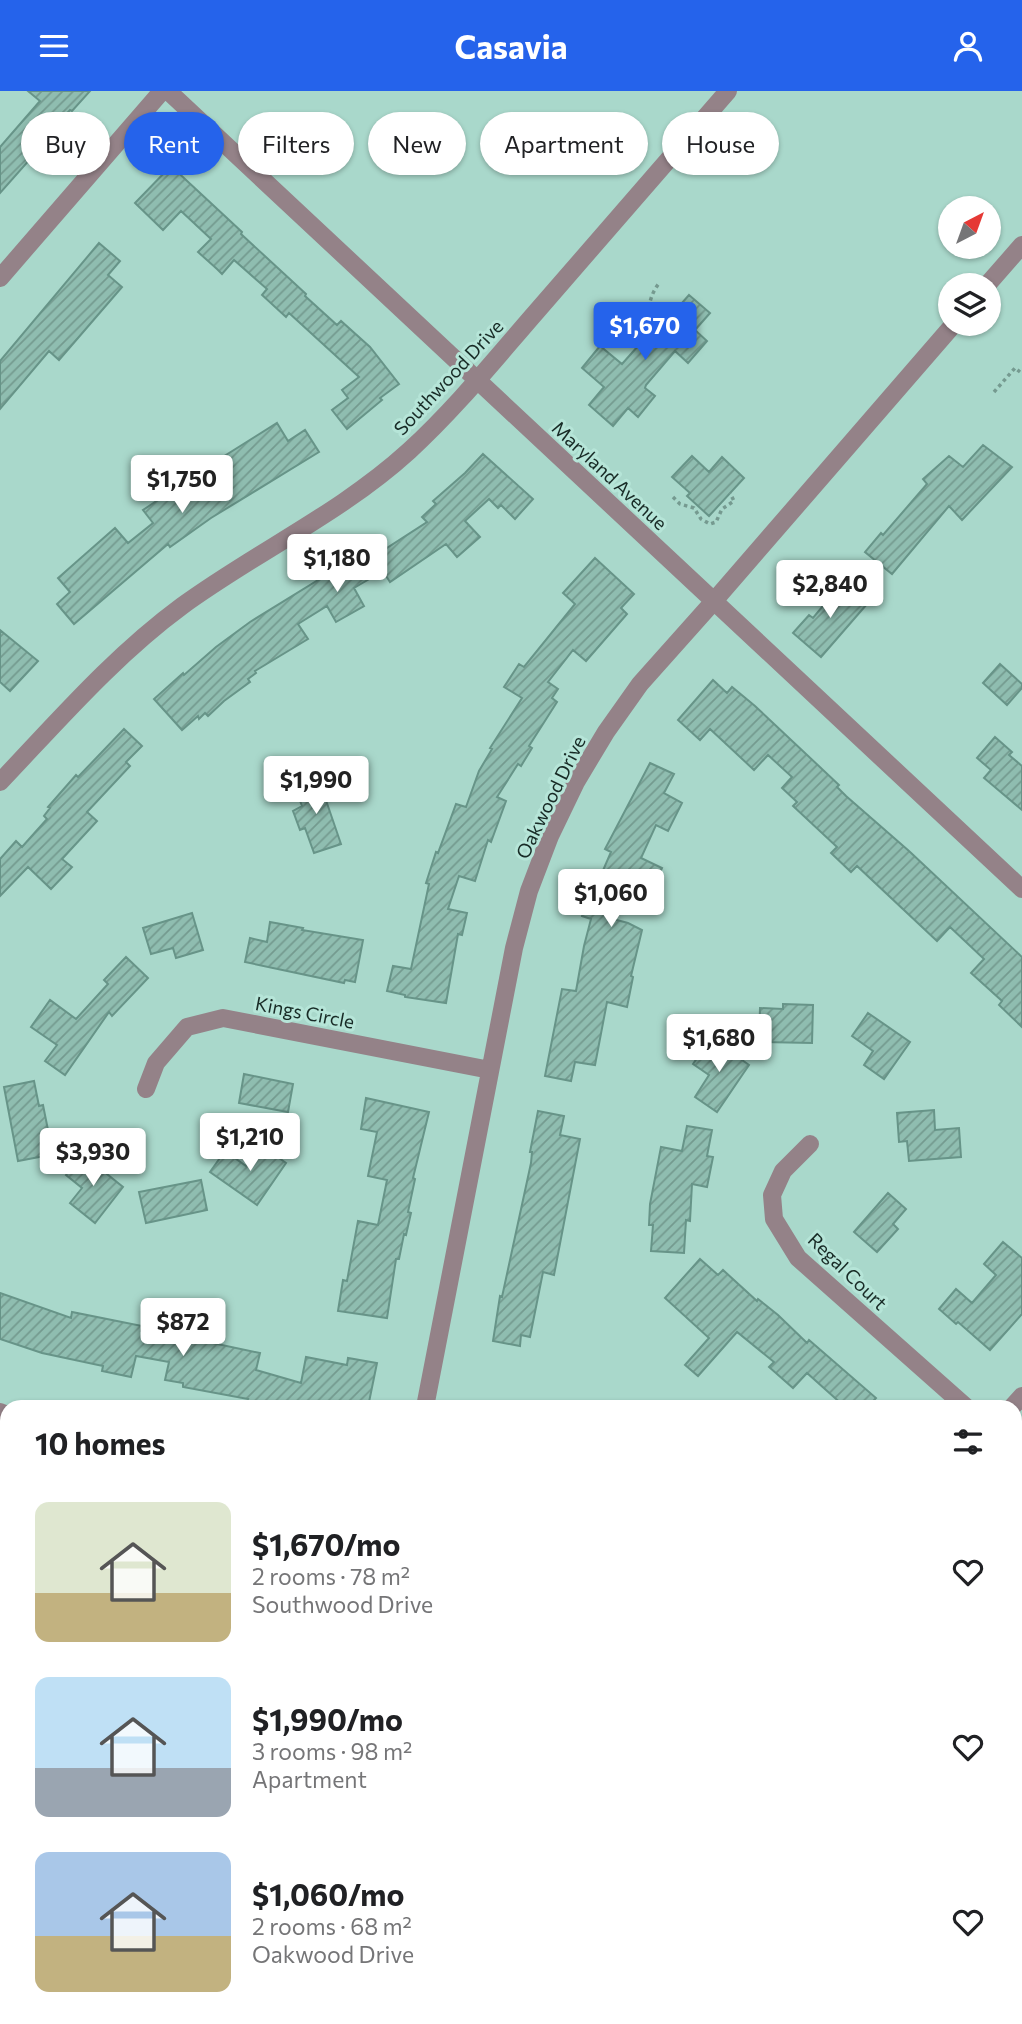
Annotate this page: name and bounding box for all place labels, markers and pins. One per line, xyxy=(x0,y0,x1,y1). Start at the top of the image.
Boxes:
pin: $1,670 xyxy=(588,303,702,362)
pin: $1,750 xyxy=(125,455,239,515)
pin: $1,180 xyxy=(280,535,394,594)
pin: $2,840 xyxy=(773,561,887,620)
pin: $1,990 xyxy=(259,757,373,816)
pin: $1,060 xyxy=(554,869,668,929)
pin: $1,680 xyxy=(662,1014,776,1074)
pin: $1,210 xyxy=(193,1114,307,1173)
pin: $3,930 xyxy=(36,1129,150,1188)
pin: $872 xyxy=(142,1299,224,1358)

